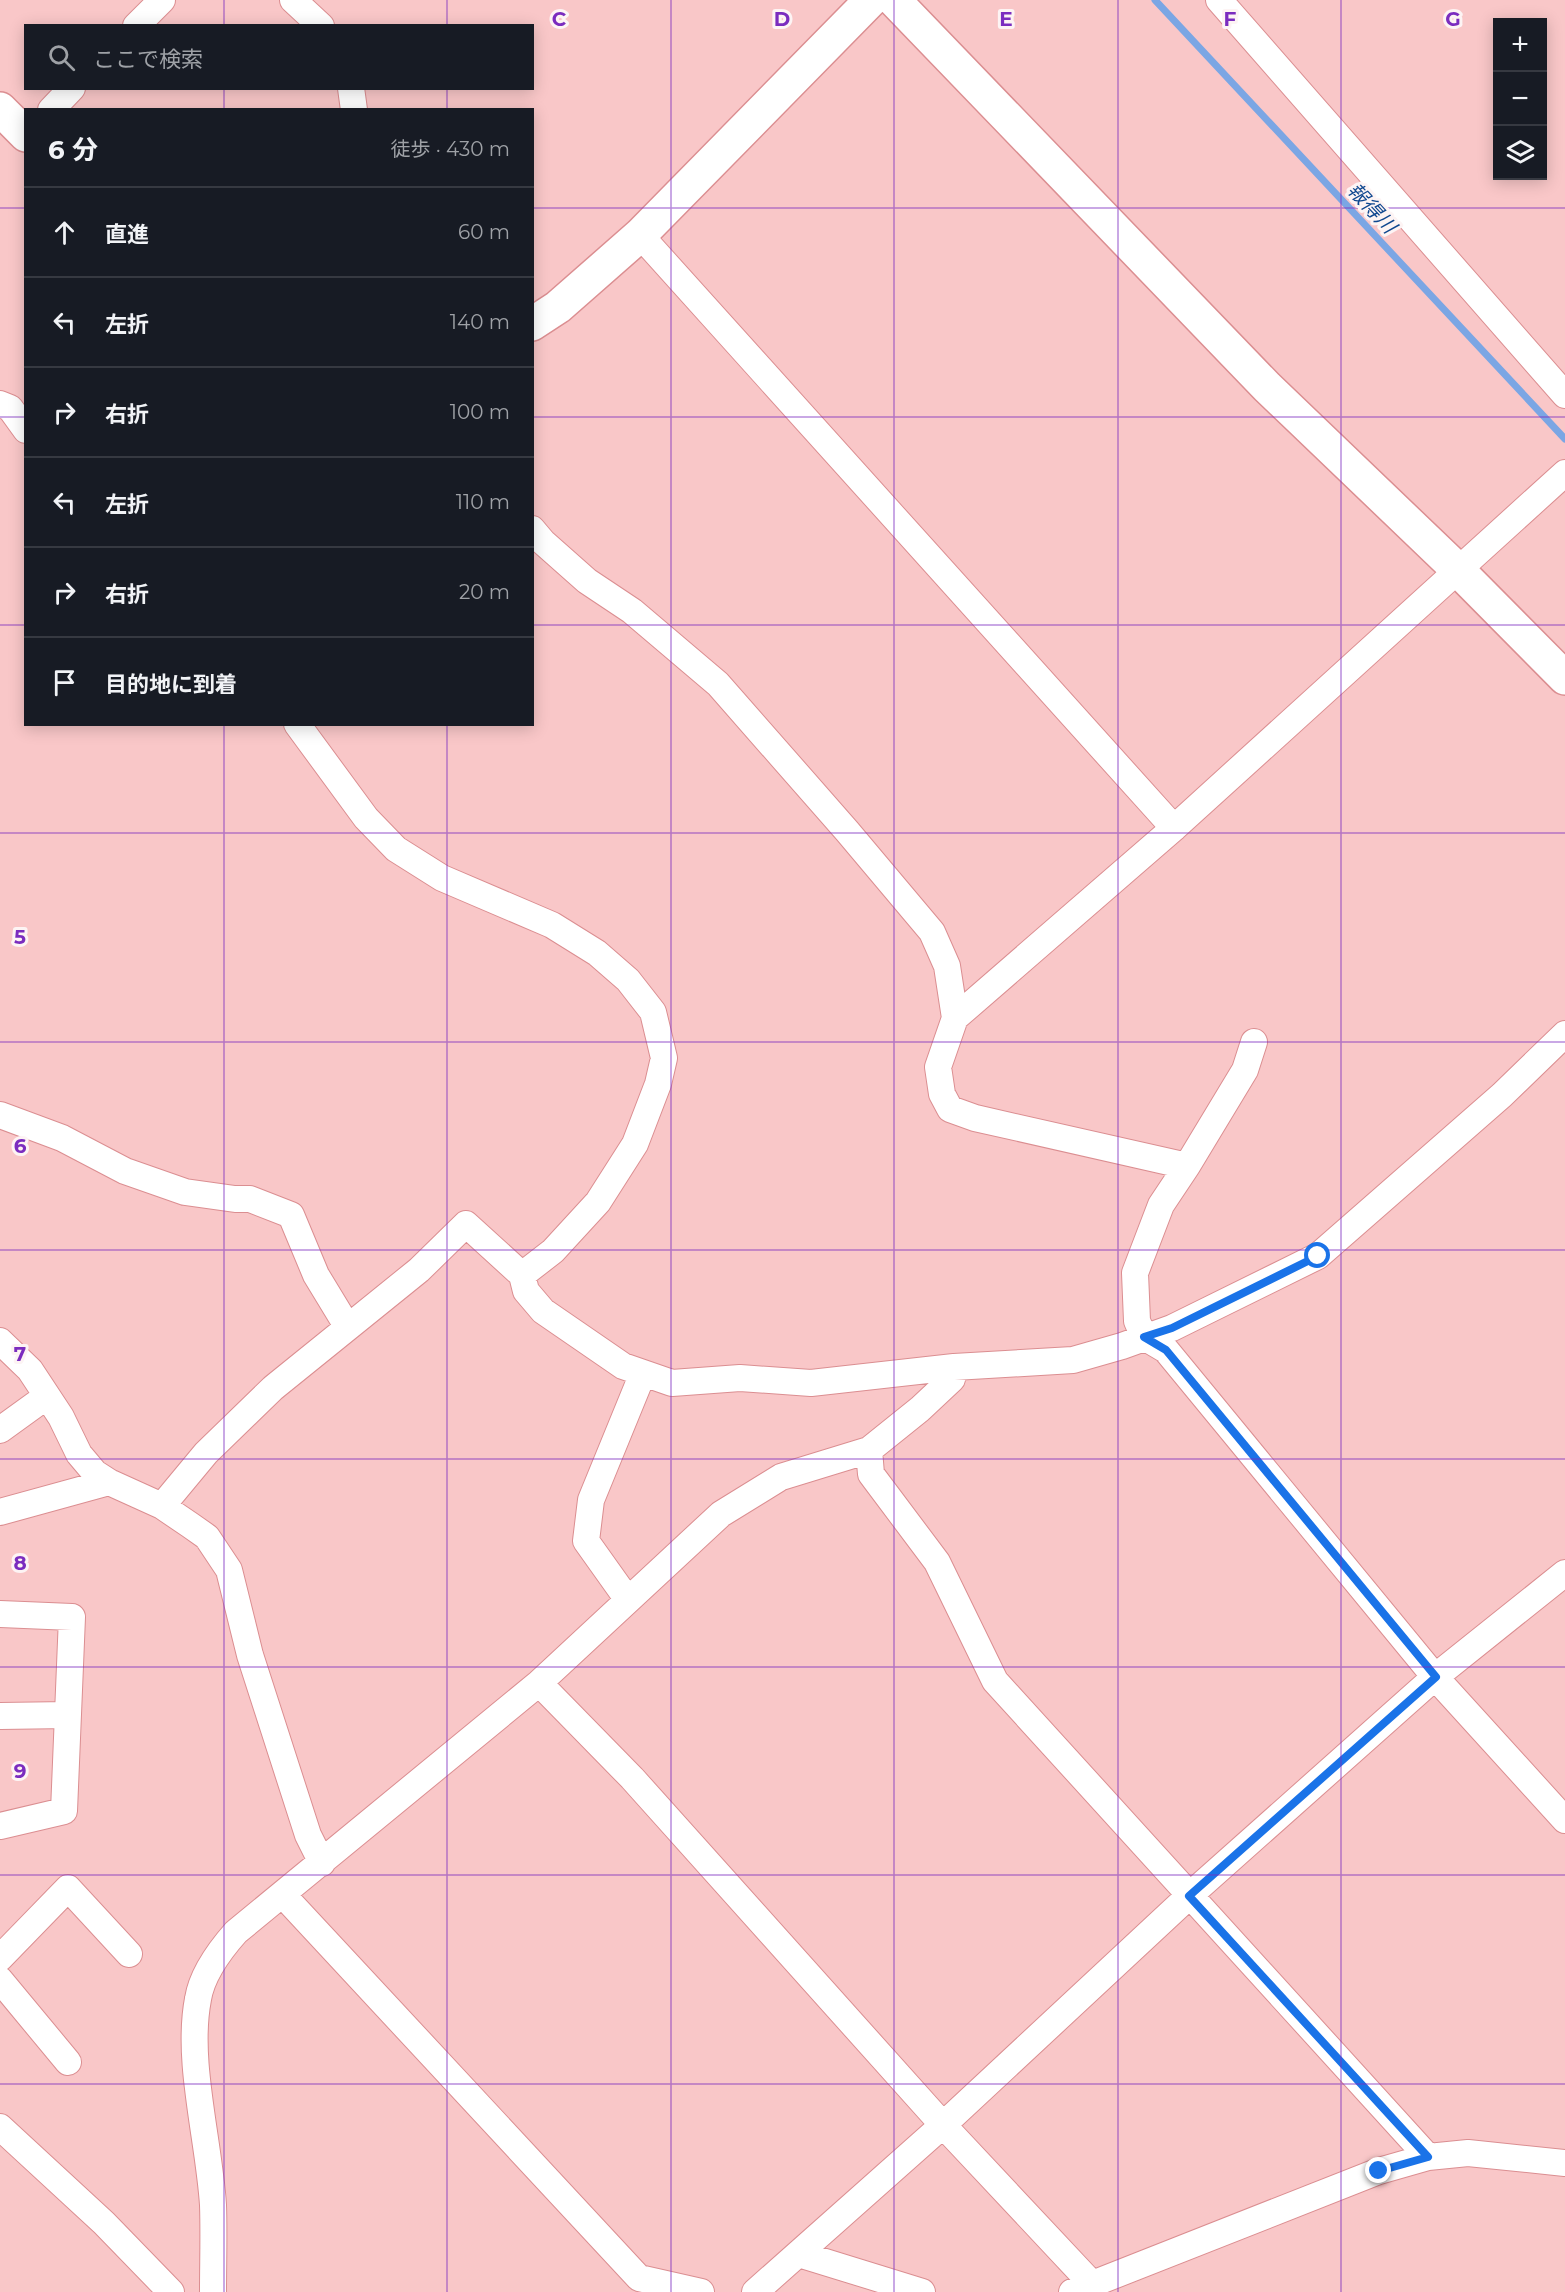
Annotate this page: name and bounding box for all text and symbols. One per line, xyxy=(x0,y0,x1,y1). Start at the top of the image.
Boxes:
text: C xyxy=(552,7,567,31)
text: D xyxy=(774,7,790,31)
text: E xyxy=(999,7,1013,31)
text: F xyxy=(1224,7,1237,31)
text: G xyxy=(1445,7,1461,31)
map controls xyxy=(1493,18,1547,180)
button: + xyxy=(1493,18,1547,72)
search box xyxy=(24,24,534,90)
icon: search xyxy=(45,41,78,74)
text: ここで検索 xyxy=(93,46,203,73)
button: − xyxy=(1493,72,1547,126)
button: layers xyxy=(1493,126,1547,180)
text: 6 分 xyxy=(48,134,98,166)
text: 徒歩 · 430 m xyxy=(391,137,510,161)
water label: 報得川 xyxy=(1343,178,1403,240)
icon: ahead xyxy=(48,216,81,249)
text: 60 m xyxy=(458,220,510,244)
text: 直進 xyxy=(105,221,149,248)
icon: left xyxy=(48,306,81,339)
text: 140 m xyxy=(450,310,510,334)
text: 左折 xyxy=(105,311,149,338)
icon: right xyxy=(48,396,81,429)
text: 100 m xyxy=(450,400,510,424)
text: 右折 xyxy=(105,401,149,428)
icon: left xyxy=(48,486,81,519)
text: 110 m xyxy=(456,490,510,514)
text: 左折 xyxy=(105,491,149,518)
icon: right xyxy=(48,576,81,609)
text: 20 m xyxy=(459,580,510,604)
text: 右折 xyxy=(105,581,149,608)
icon: arrive xyxy=(48,666,81,699)
text: 目的地に到着 xyxy=(105,671,237,698)
text: 5 xyxy=(14,925,26,949)
text: 6 xyxy=(14,1134,27,1158)
route start xyxy=(1304,1242,1330,1268)
text: 7 xyxy=(14,1342,26,1366)
text: 8 xyxy=(13,1551,27,1575)
text: 9 xyxy=(14,1759,26,1783)
route end xyxy=(1365,2157,1391,2183)

